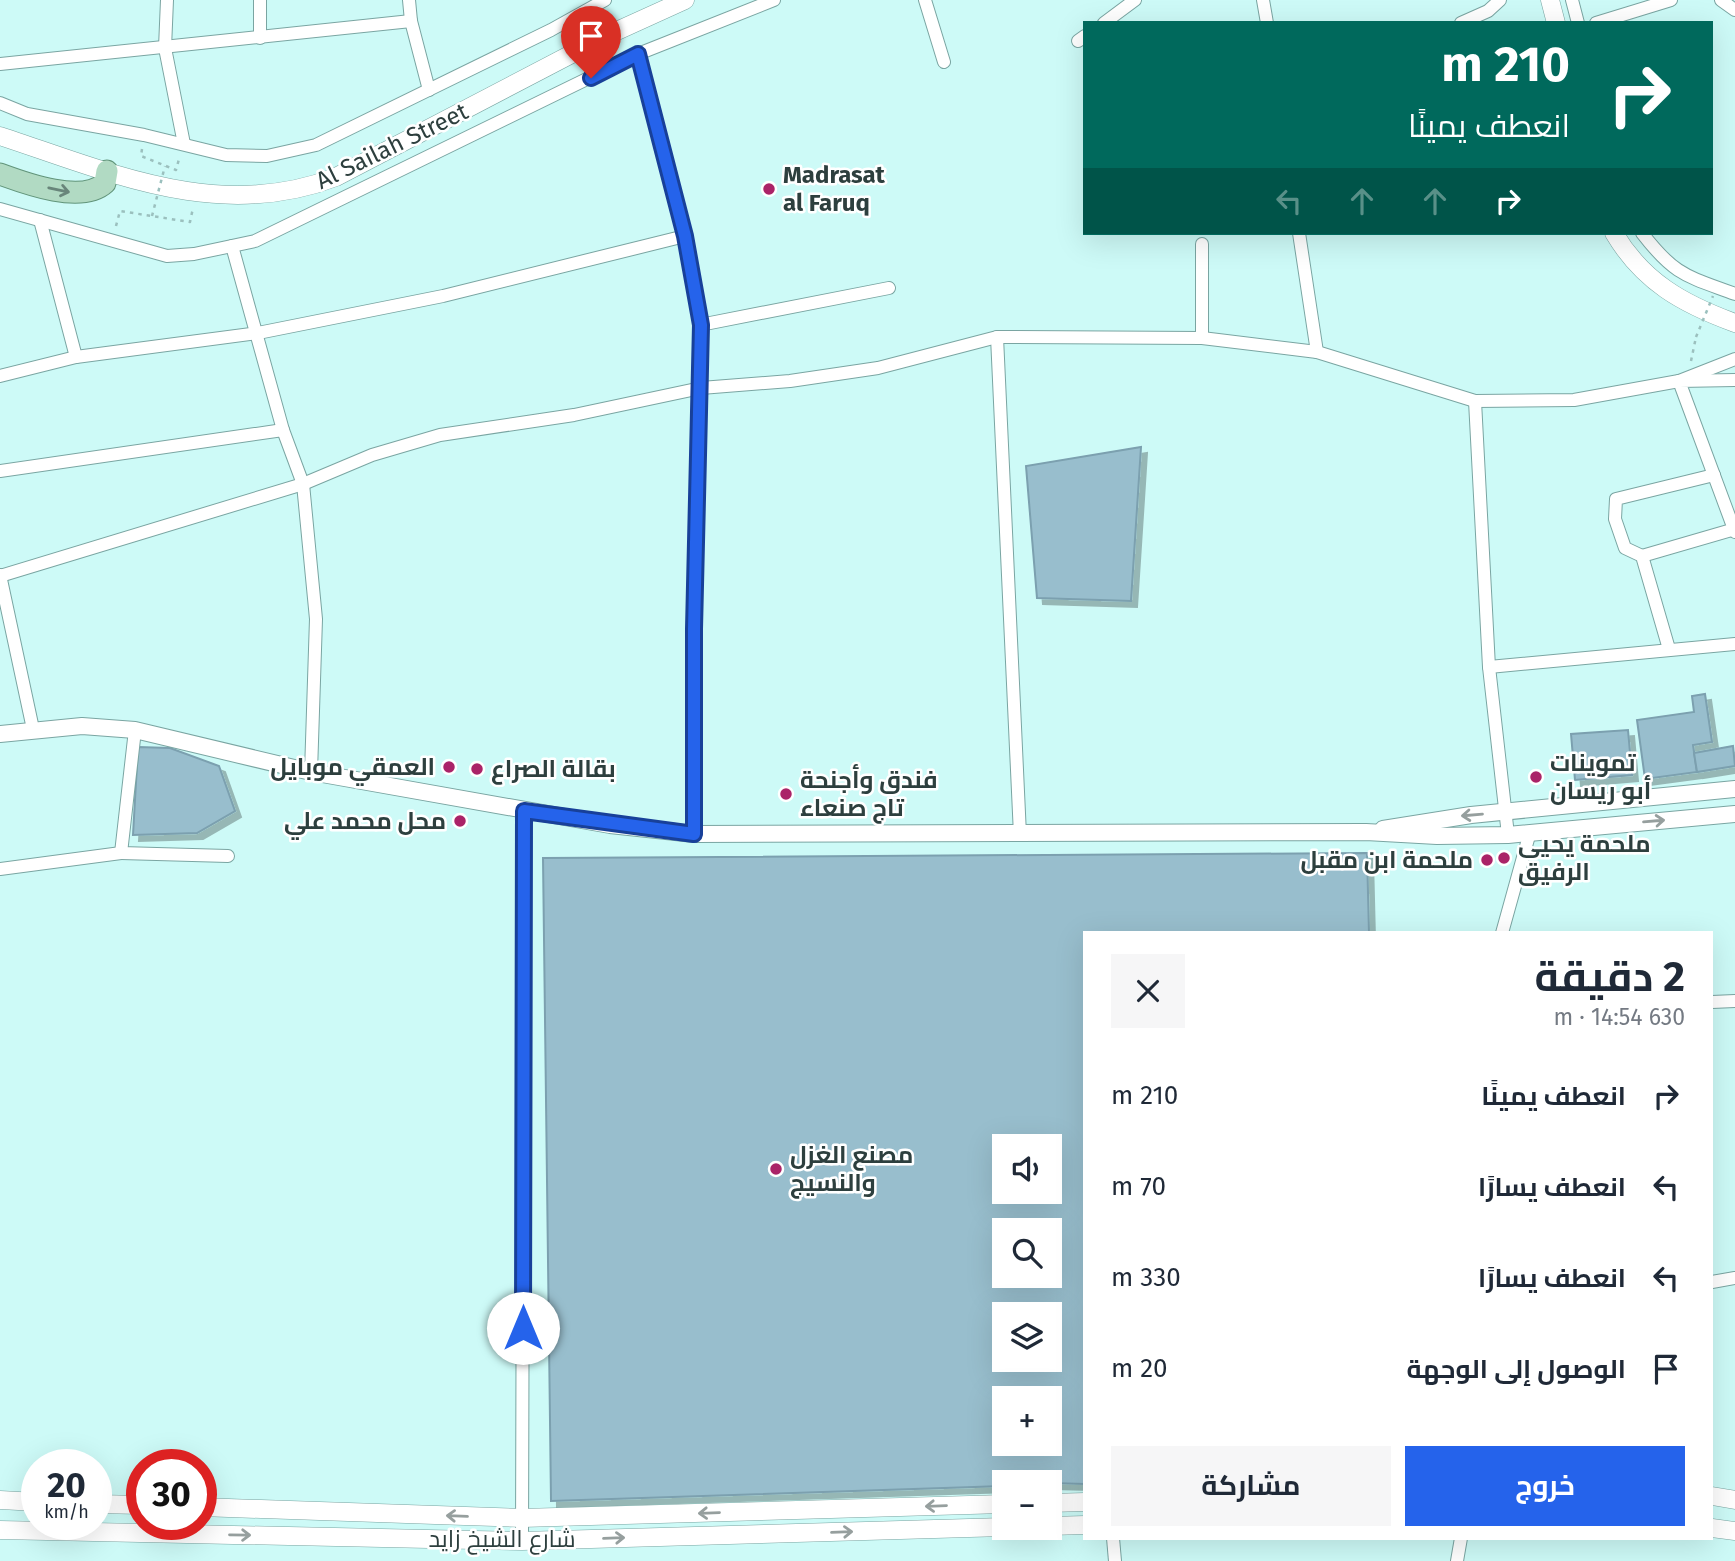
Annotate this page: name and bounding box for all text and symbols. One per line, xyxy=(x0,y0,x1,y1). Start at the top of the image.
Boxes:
pin xyxy=(561,6,621,78)
icon: arrive xyxy=(572,17,610,55)
text: 210 m xyxy=(1441,35,1570,94)
icon: right xyxy=(1594,49,1685,140)
street label: Al Sailah Street xyxy=(311,97,473,195)
text: انعطف يمينًا xyxy=(1408,107,1570,145)
place label: Madrasat al Faruq xyxy=(783,161,886,217)
marker: Madrasat al Faruq xyxy=(761,181,777,197)
icon: left xyxy=(1270,182,1308,220)
icon: ahead xyxy=(1343,182,1381,220)
icon: ahead xyxy=(1416,182,1454,220)
icon: right xyxy=(1489,182,1527,220)
one-way arrow xyxy=(47,183,70,197)
place label: تموينات أبو ريسان xyxy=(1550,749,1651,805)
place label: العمقي موبايل xyxy=(270,753,435,786)
place label: بقالة الصراع xyxy=(491,755,616,785)
marker: العمقي موبايل xyxy=(441,759,457,775)
marker: بقالة الصراع xyxy=(469,761,485,777)
place label: فندق وأجنحة تاج صنعاء xyxy=(800,764,938,824)
marker: تموينات أبو ريسان xyxy=(1528,769,1544,785)
marker: فندق وأجنحة تاج صنعاء xyxy=(778,786,794,802)
place label: محل محمد علي xyxy=(284,807,446,840)
one-way arrow xyxy=(1461,809,1484,822)
marker: محل محمد علي xyxy=(452,813,468,829)
one-way arrow xyxy=(1642,814,1664,827)
place label: ملحمة يحيى الرفيق xyxy=(1518,830,1651,886)
place label: ملحمة ابن مقبل xyxy=(1300,846,1473,874)
marker: ملحمة يحيى الرفيق xyxy=(1496,850,1512,866)
marker: ملحمة ابن مقبل xyxy=(1479,852,1495,868)
text: 2 دقيقة xyxy=(1535,952,1685,1002)
button: close xyxy=(1111,954,1185,1028)
text: 630 m · 14:54 xyxy=(1554,1003,1685,1031)
icon: right xyxy=(1647,1077,1685,1115)
text: 210 m xyxy=(1111,1080,1178,1111)
text: انعطف يمينًا xyxy=(1481,1081,1626,1112)
map controls xyxy=(992,1134,1062,1540)
button: sound xyxy=(992,1134,1062,1204)
place label: مصنع الغزل والنسيج xyxy=(790,1141,913,1199)
marker: مصنع الغزل والنسيج xyxy=(768,1161,784,1177)
icon: left xyxy=(1647,1168,1685,1206)
text: 70 m xyxy=(1111,1171,1166,1202)
text: انعطف يسارًا xyxy=(1478,1172,1626,1203)
button: search xyxy=(992,1218,1062,1288)
icon: left xyxy=(1647,1259,1685,1297)
text: 330 m xyxy=(1111,1262,1181,1293)
text: انعطف يسارًا xyxy=(1478,1263,1626,1294)
position arrow xyxy=(486,1291,560,1365)
button: layers xyxy=(992,1302,1062,1372)
icon: arrive xyxy=(1647,1350,1685,1388)
text: 20 m xyxy=(1111,1353,1168,1384)
text: الوصول إلى الوجهة xyxy=(1407,1354,1626,1385)
button: + xyxy=(992,1386,1062,1456)
button: مشاركة xyxy=(1111,1446,1391,1526)
button: خروج xyxy=(1405,1446,1685,1526)
speed limit sign: 30 xyxy=(126,1449,217,1540)
text: 20 xyxy=(47,1464,86,1506)
button: − xyxy=(992,1470,1062,1540)
one-way arrow xyxy=(925,1500,948,1513)
text: km/h xyxy=(44,1501,89,1523)
one-way arrow xyxy=(698,1506,721,1520)
one-way arrow xyxy=(446,1510,469,1523)
street label: شارع الشيخ زايد xyxy=(428,1525,576,1555)
one-way arrow xyxy=(830,1525,853,1538)
one-way arrow xyxy=(228,1528,251,1541)
one-way arrow xyxy=(602,1531,625,1545)

